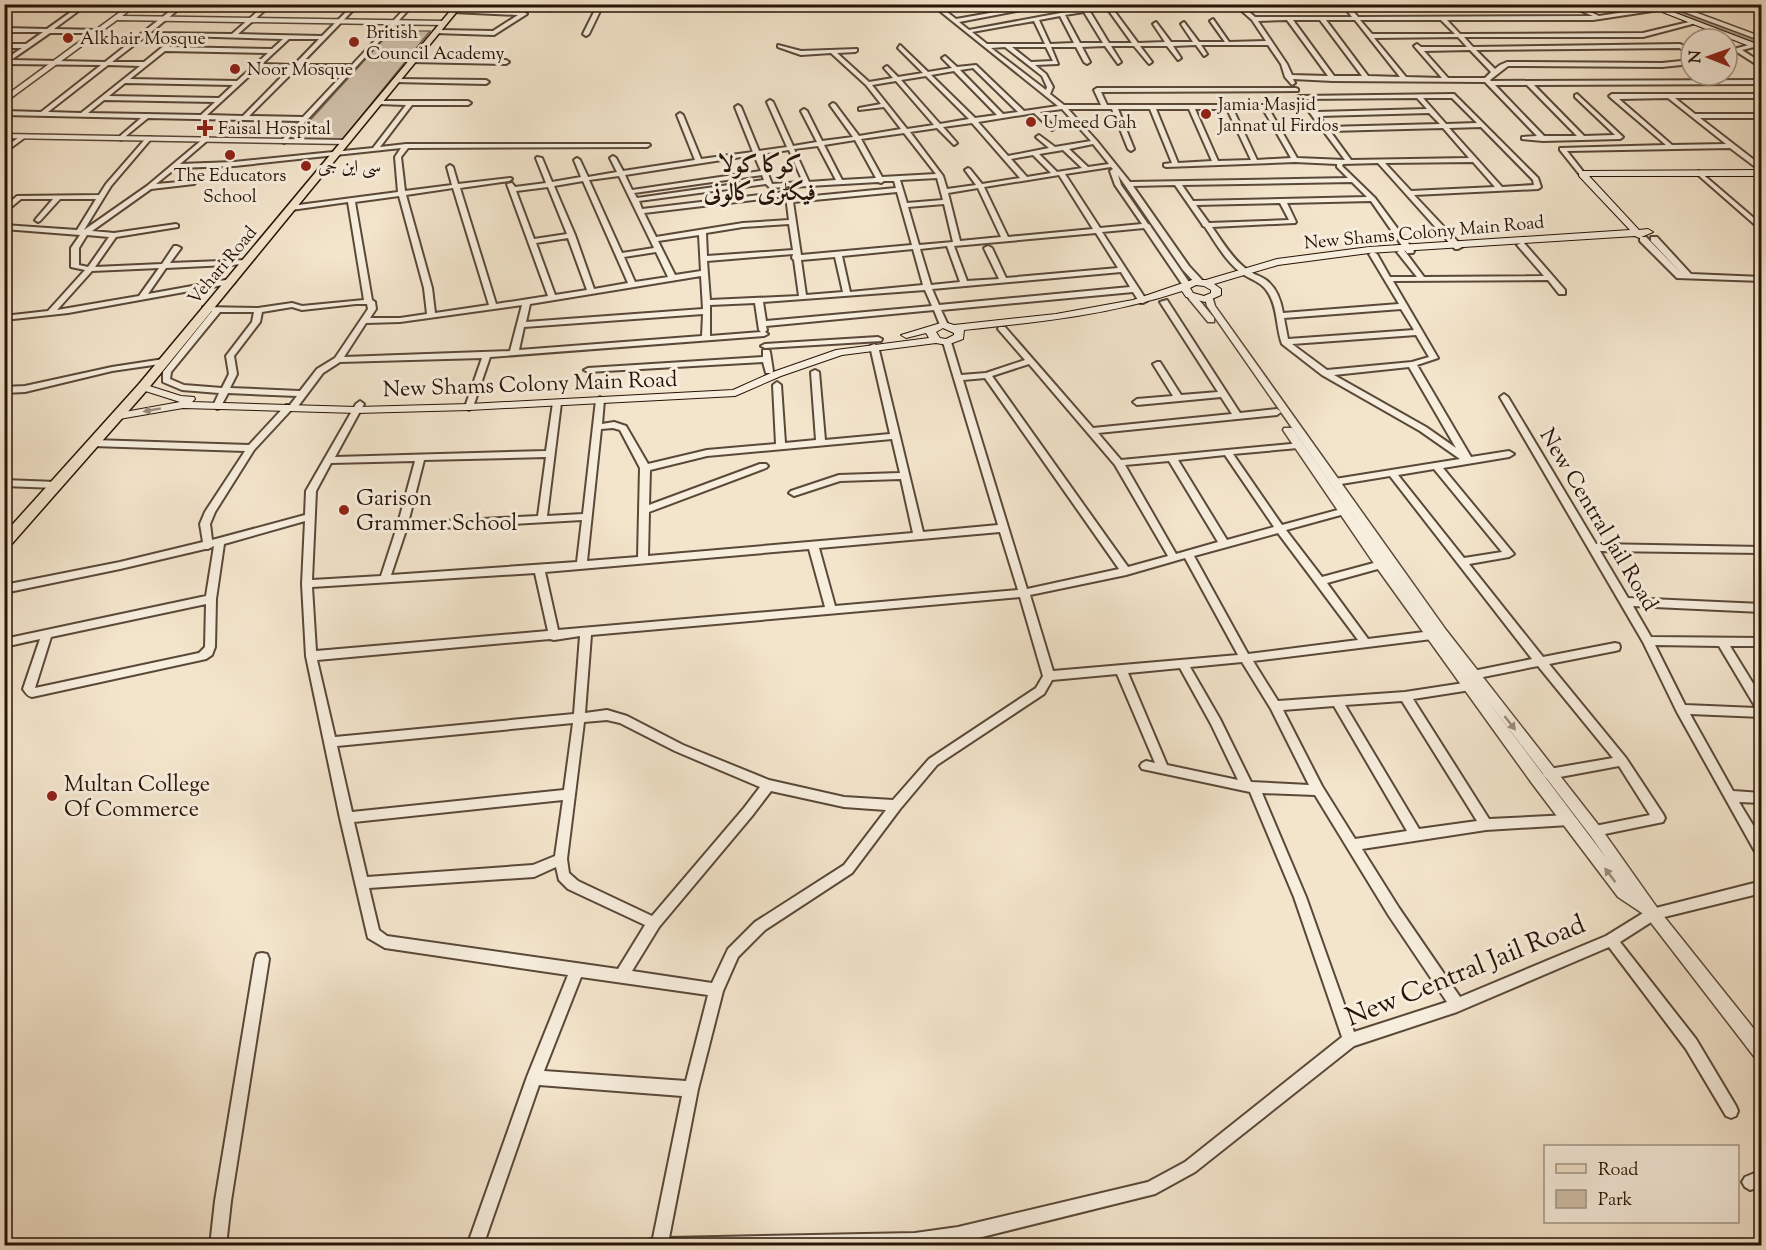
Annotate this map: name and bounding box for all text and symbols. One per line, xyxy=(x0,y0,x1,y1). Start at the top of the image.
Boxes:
place label: British Council Academy xyxy=(366,21,504,68)
place label: Alkhair Mosque xyxy=(80,27,206,53)
north arrow xyxy=(1679,27,1739,87)
marker: Alkhair Mosque xyxy=(61,31,75,45)
marker: British Council Academy xyxy=(347,35,361,49)
text: N xyxy=(1685,50,1708,63)
place label: Noor Mosque xyxy=(247,58,353,84)
marker: Noor Mosque xyxy=(228,62,242,76)
place label: Jamia Masjid Jannat ul Firdos xyxy=(1217,93,1339,140)
marker: Jamia Masjid Jannat ul Firdos xyxy=(1199,107,1213,121)
place label: Umeed Gah xyxy=(1043,111,1137,137)
marker: Umeed Gah xyxy=(1024,115,1038,129)
place label: Faisal Hospital xyxy=(218,117,331,143)
marker: Faisal Hospital xyxy=(196,119,214,137)
marker: The Educators School xyxy=(223,148,237,162)
district label: کوکا کولا فیکٹری کالونی xyxy=(703,149,816,211)
place label: سی این جی xyxy=(318,155,381,181)
marker: سی این جی xyxy=(299,159,313,173)
place label: The Educators School xyxy=(174,164,286,211)
street label: New Shams Colony Main Road xyxy=(1303,211,1545,257)
street label: Vehari Road xyxy=(183,221,264,311)
street label: New Shams Colony Main Road xyxy=(382,365,678,407)
one-way arrow xyxy=(142,406,161,415)
street label: New Central Jail Road xyxy=(1530,423,1665,618)
place label: Garison Grammer School xyxy=(356,484,517,541)
marker: Garison Grammer School xyxy=(337,503,351,517)
one-way arrow xyxy=(1503,715,1515,730)
place label: Multan College Of Commerce xyxy=(64,770,210,827)
marker: Multan College Of Commerce xyxy=(45,789,59,803)
one-way arrow xyxy=(1604,867,1616,883)
street label: New Central Jail Road xyxy=(1340,906,1592,1038)
legend xyxy=(1544,1145,1739,1223)
text: Road xyxy=(1598,1158,1638,1184)
text: Park xyxy=(1598,1188,1633,1214)

